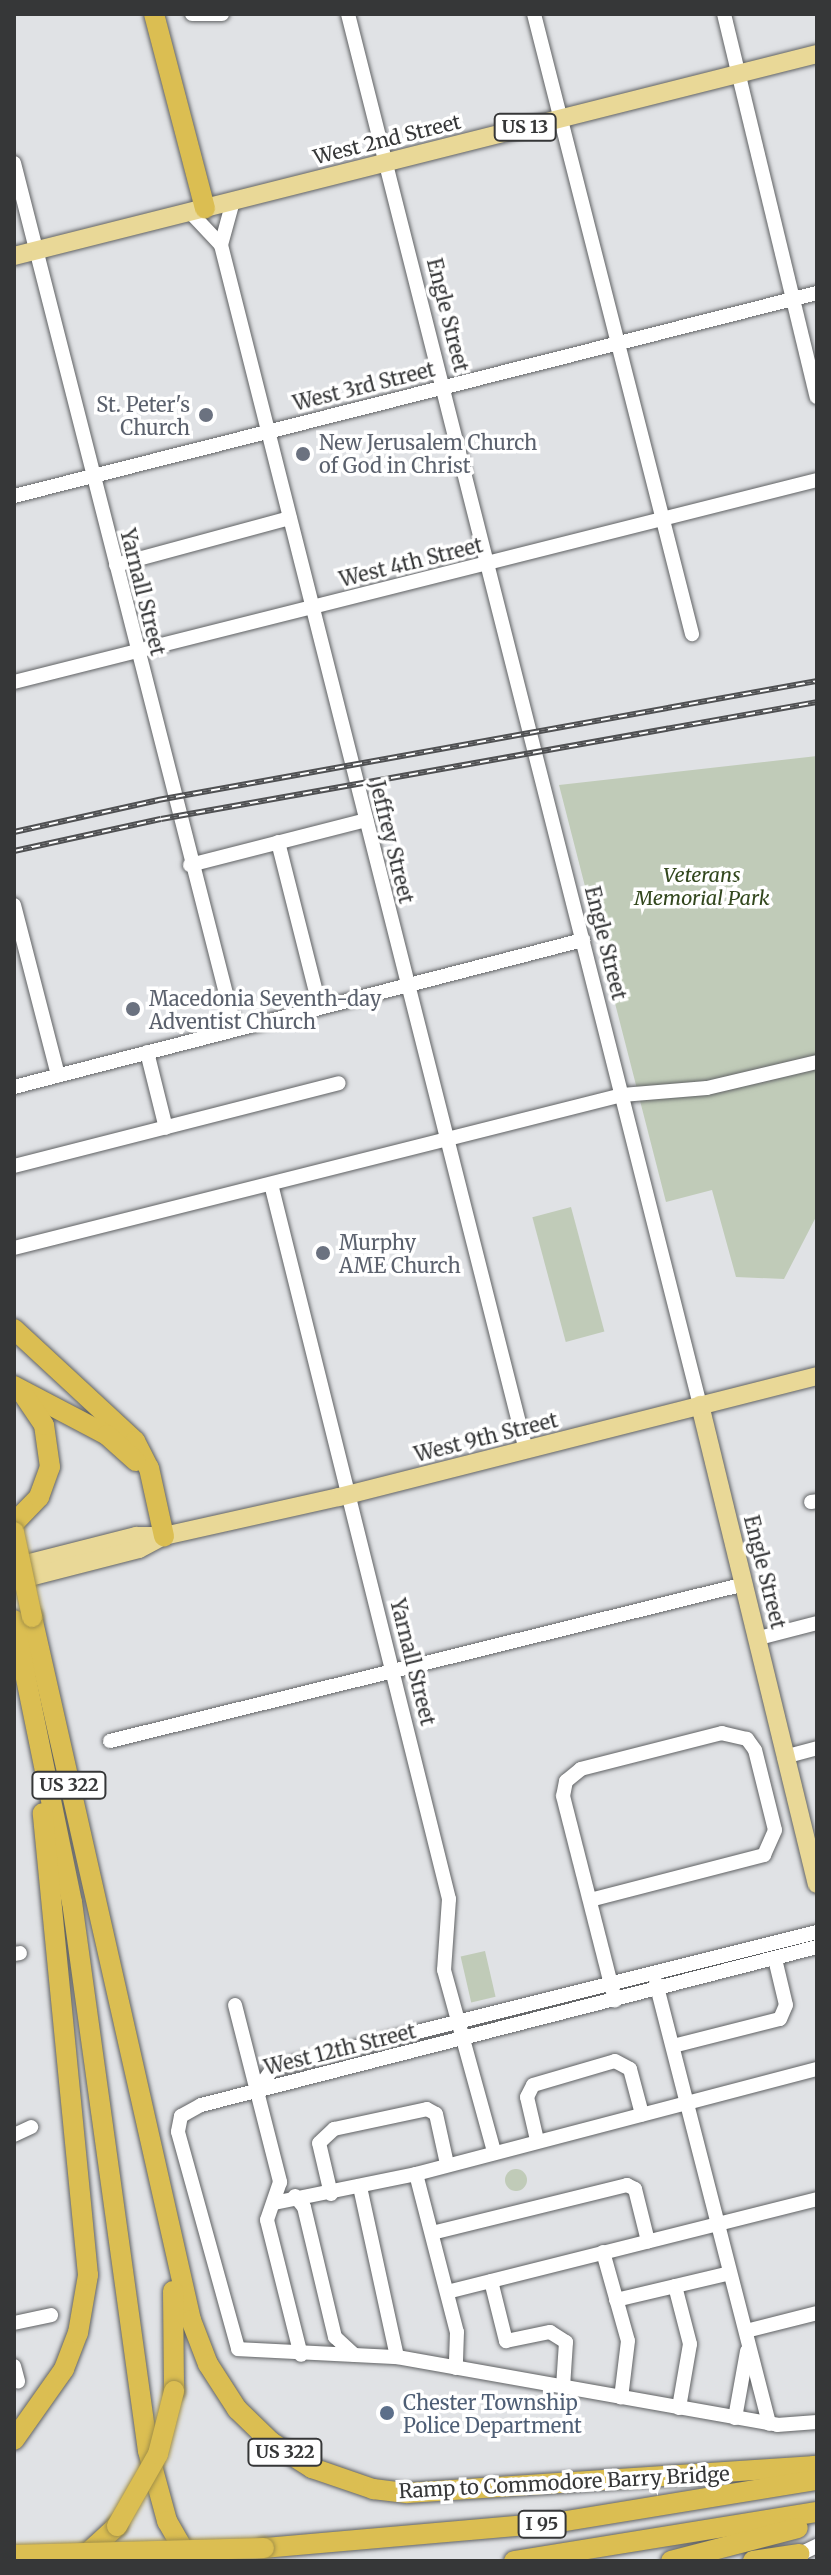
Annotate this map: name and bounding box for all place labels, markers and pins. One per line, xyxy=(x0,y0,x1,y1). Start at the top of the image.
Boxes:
place label: St. Peter's Church xyxy=(96,392,190,439)
marker: St. Peter's Church xyxy=(197,406,215,424)
place label: New Jerusalem Church of God in Christ xyxy=(319,430,537,477)
marker: New Jerusalem Church of God in Christ xyxy=(294,445,312,463)
place label: Macedonia Seventh-day Adventist Church xyxy=(149,986,381,1033)
marker: Macedonia Seventh-day Adventist Church xyxy=(124,1000,142,1018)
place label: Murphy AME Church xyxy=(339,1230,461,1277)
marker: Murphy AME Church xyxy=(314,1244,332,1262)
place label: Chester Township Police Department xyxy=(403,2390,582,2437)
marker: Chester Township Police Department xyxy=(378,2404,396,2422)

